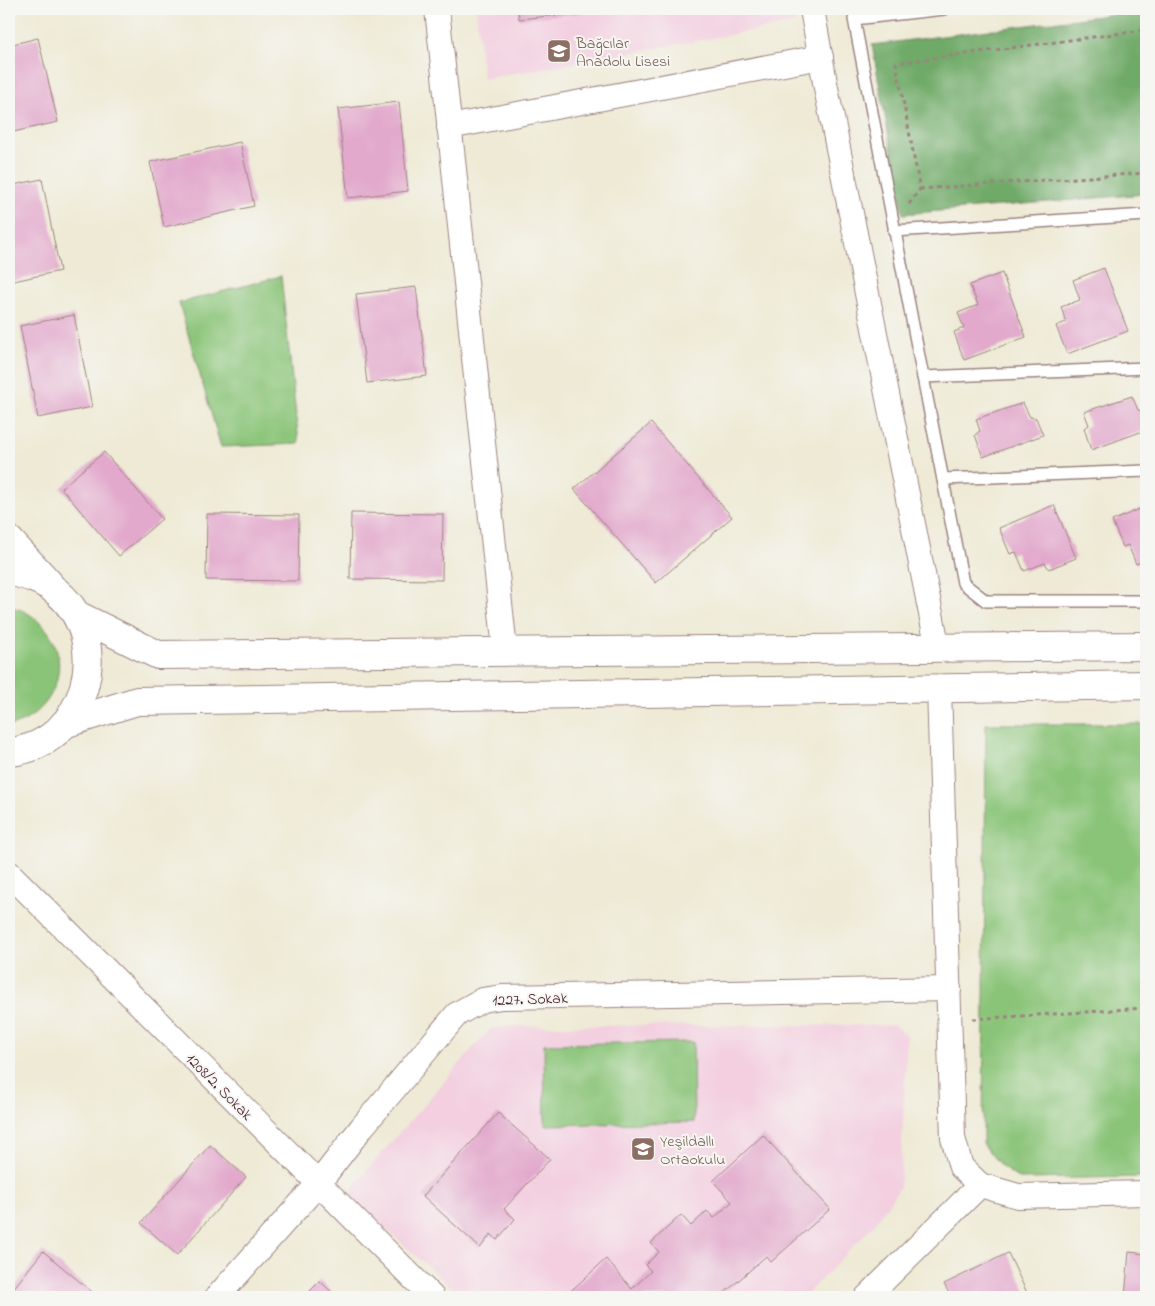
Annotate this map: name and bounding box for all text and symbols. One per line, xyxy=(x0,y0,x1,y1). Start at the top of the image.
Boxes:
place label: Bağcılar Anadolu Lisesi xyxy=(575,32,670,74)
school or university icon: Bağcılar Anadolu Lisesi xyxy=(546,38,572,64)
street label: 1227. Sokak xyxy=(492,987,569,1013)
street label: 1208/2. Sokak xyxy=(179,1048,258,1127)
place label: Yeşildallı Ortaokulu xyxy=(660,1130,725,1172)
school or university icon: Yeşildallı Ortaokulu xyxy=(630,1136,656,1162)

